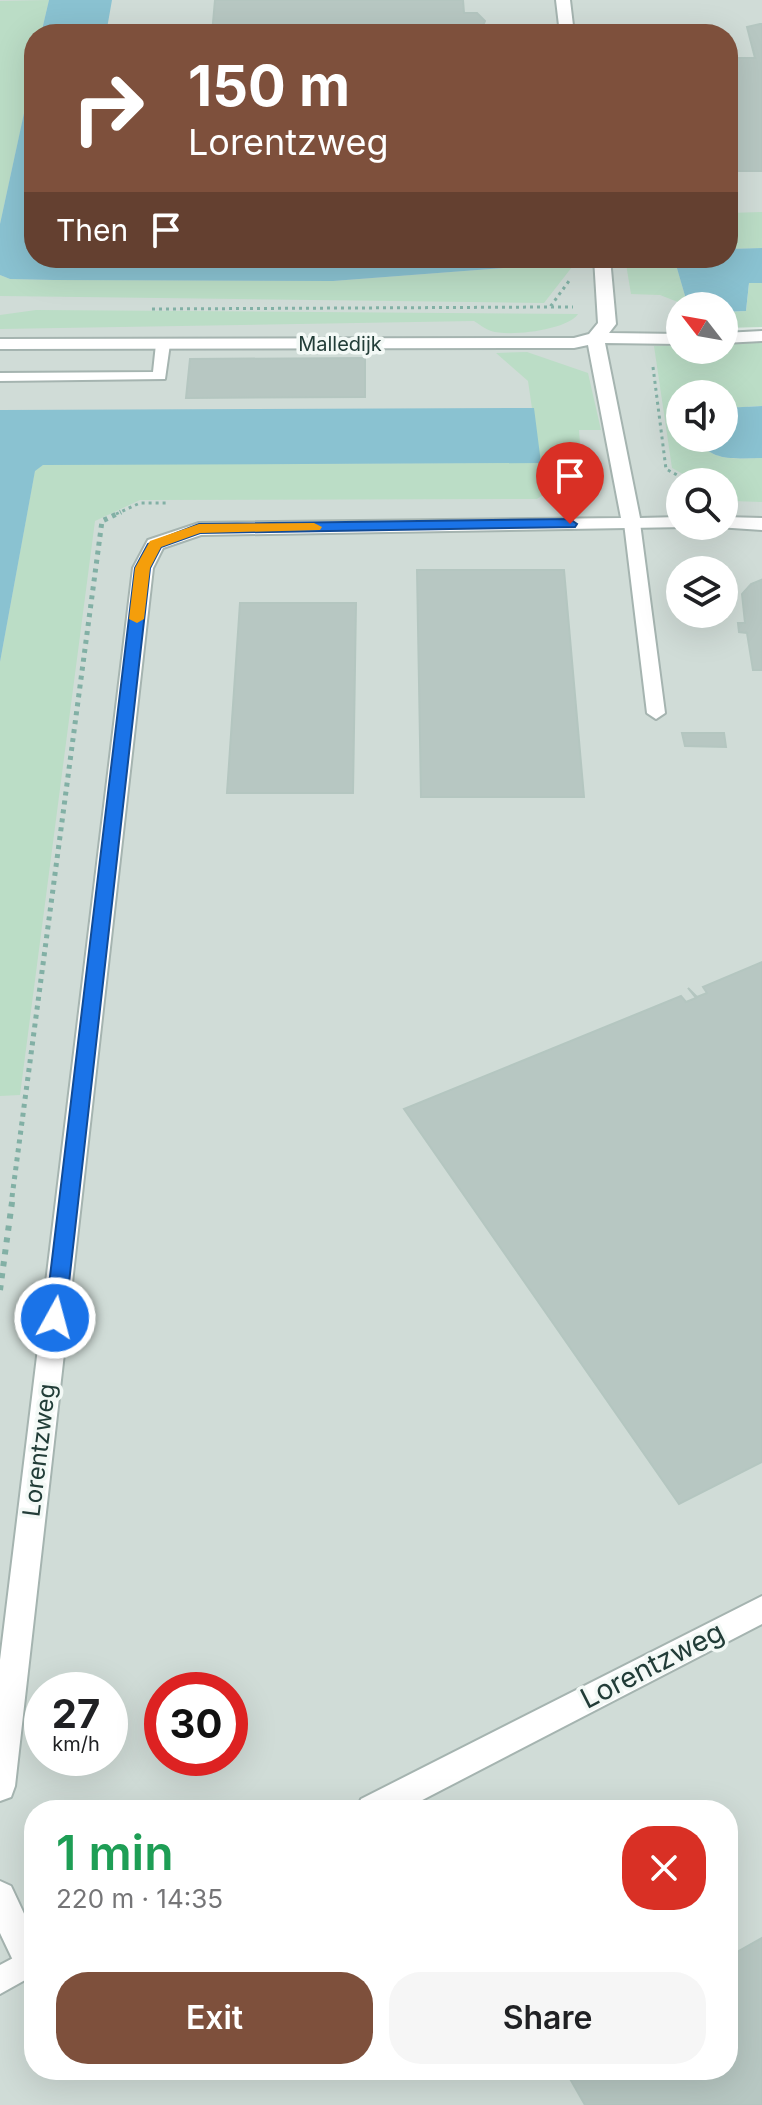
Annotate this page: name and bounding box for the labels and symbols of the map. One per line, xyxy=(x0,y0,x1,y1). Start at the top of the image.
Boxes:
north arrow xyxy=(666,292,738,364)
street label: Malledijk xyxy=(298,332,382,356)
pin xyxy=(536,442,604,524)
position arrow xyxy=(13,1276,97,1360)
street label: Lorentzweg xyxy=(16,1382,62,1518)
street label: Lorentzweg xyxy=(575,1614,729,1716)
speed limit sign: 30 xyxy=(144,1672,248,1776)

